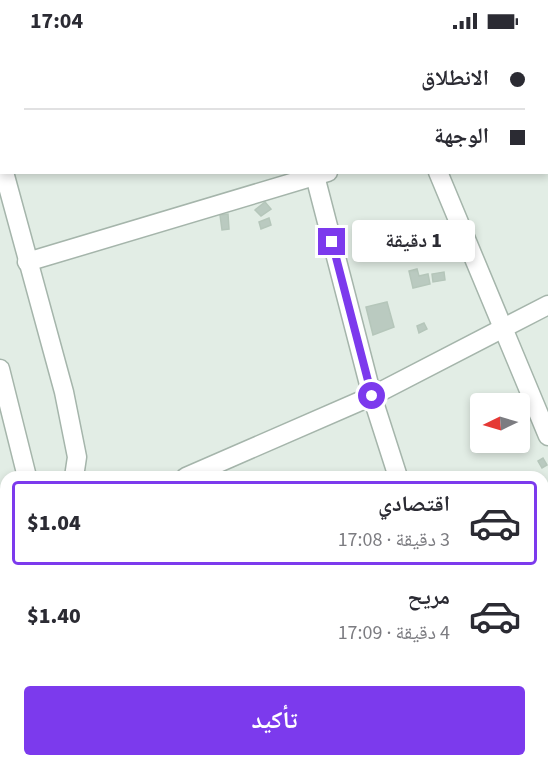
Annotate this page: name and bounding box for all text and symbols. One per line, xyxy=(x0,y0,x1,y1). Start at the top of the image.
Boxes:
text: 17:04 xyxy=(30,5,83,37)
text: الانطلاق xyxy=(421,62,489,94)
text: الوجهة xyxy=(434,120,489,152)
callout: 1 دقيقة xyxy=(353,221,476,263)
text: 1 دقيقة xyxy=(385,227,442,255)
route end xyxy=(318,228,345,255)
route start xyxy=(358,382,385,409)
north arrow xyxy=(470,393,530,453)
map controls xyxy=(470,393,530,453)
text: اقتصادي xyxy=(378,488,450,520)
icon: car xyxy=(468,496,522,550)
text: $1.04 xyxy=(27,507,81,539)
text: 3 دقيقة · 17:08 xyxy=(338,526,450,554)
text: مريح xyxy=(407,581,450,613)
icon: car xyxy=(468,589,522,643)
text: $1.40 xyxy=(27,600,81,632)
text: 4 دقيقة · 17:09 xyxy=(338,619,450,647)
button: تأكيد xyxy=(24,686,525,755)

